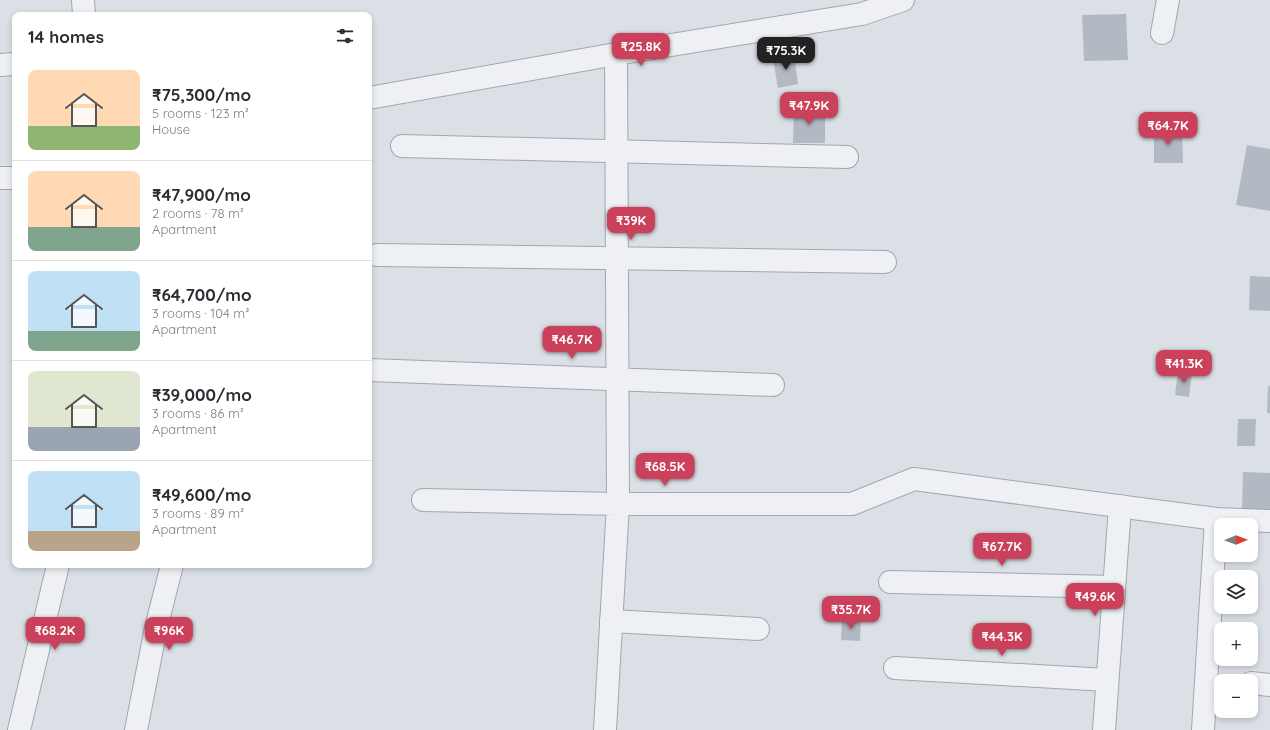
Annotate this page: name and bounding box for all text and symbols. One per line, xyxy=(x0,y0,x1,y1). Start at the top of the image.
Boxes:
icon: filters xyxy=(334,25,356,47)
text: 14 homes xyxy=(28,26,104,47)
pin: ₹25.8K xyxy=(608,33,674,67)
pin: ₹75.3K xyxy=(753,37,819,71)
text: ₹25.8K xyxy=(621,38,661,54)
text: ₹75.3K xyxy=(766,42,806,58)
text: ₹75,300/mo xyxy=(152,84,251,105)
icon: home xyxy=(60,86,108,134)
pin: ₹47.9K xyxy=(776,92,842,126)
text: ₹47.9K xyxy=(789,97,829,113)
text: 5 rooms · 123 m² xyxy=(152,105,249,121)
pin: ₹64.7K xyxy=(1135,112,1201,146)
text: ₹64.7K xyxy=(1148,117,1188,133)
text: House xyxy=(152,121,190,137)
text: ₹47,900/mo xyxy=(152,184,251,205)
icon: home xyxy=(60,187,108,235)
text: 2 rooms · 78 m² xyxy=(152,205,244,221)
pin: ₹39K xyxy=(607,207,655,241)
text: ₹39K xyxy=(616,212,646,228)
text: Apartment xyxy=(152,221,217,237)
text: ₹64,700/mo xyxy=(152,284,252,305)
icon: home xyxy=(60,287,108,335)
text: 3 rooms · 104 m² xyxy=(152,305,249,321)
text: Apartment xyxy=(152,321,217,337)
pin: ₹46.7K xyxy=(539,326,605,360)
text: ₹46.7K xyxy=(552,331,592,347)
pin: ₹41.3K xyxy=(1151,350,1217,384)
text: ₹41.3K xyxy=(1165,355,1203,371)
text: ₹39,000/mo xyxy=(152,384,252,405)
icon: home xyxy=(60,387,108,435)
text: 3 rooms · 86 m² xyxy=(152,405,244,421)
text: Apartment xyxy=(152,421,217,437)
pin: ₹68.5K xyxy=(632,453,698,487)
text: ₹68.5K xyxy=(645,458,685,474)
text: ₹49,600/mo xyxy=(152,484,251,505)
icon: home xyxy=(60,487,108,535)
text: 3 rooms · 89 m² xyxy=(152,505,244,521)
north arrow xyxy=(1214,518,1258,562)
map controls xyxy=(1214,518,1258,718)
text: Apartment xyxy=(152,521,217,537)
pin: ₹67.7K xyxy=(969,533,1035,567)
text: ₹67.7K xyxy=(982,538,1022,554)
button: layers xyxy=(1214,570,1258,614)
pin: ₹49.6K xyxy=(1062,583,1128,617)
text: ₹49.6K xyxy=(1075,588,1115,604)
pin: ₹35.7K xyxy=(818,596,884,630)
text: ₹35.7K xyxy=(831,601,871,617)
pin: ₹68.2K xyxy=(22,617,88,651)
pin: ₹96K xyxy=(145,617,193,651)
text: ₹68.2K xyxy=(35,622,75,638)
text: ₹96K xyxy=(154,622,184,638)
button: + xyxy=(1214,622,1258,666)
pin: ₹44.3K xyxy=(969,623,1035,657)
text: ₹44.3K xyxy=(981,628,1023,644)
button: − xyxy=(1214,674,1258,718)

